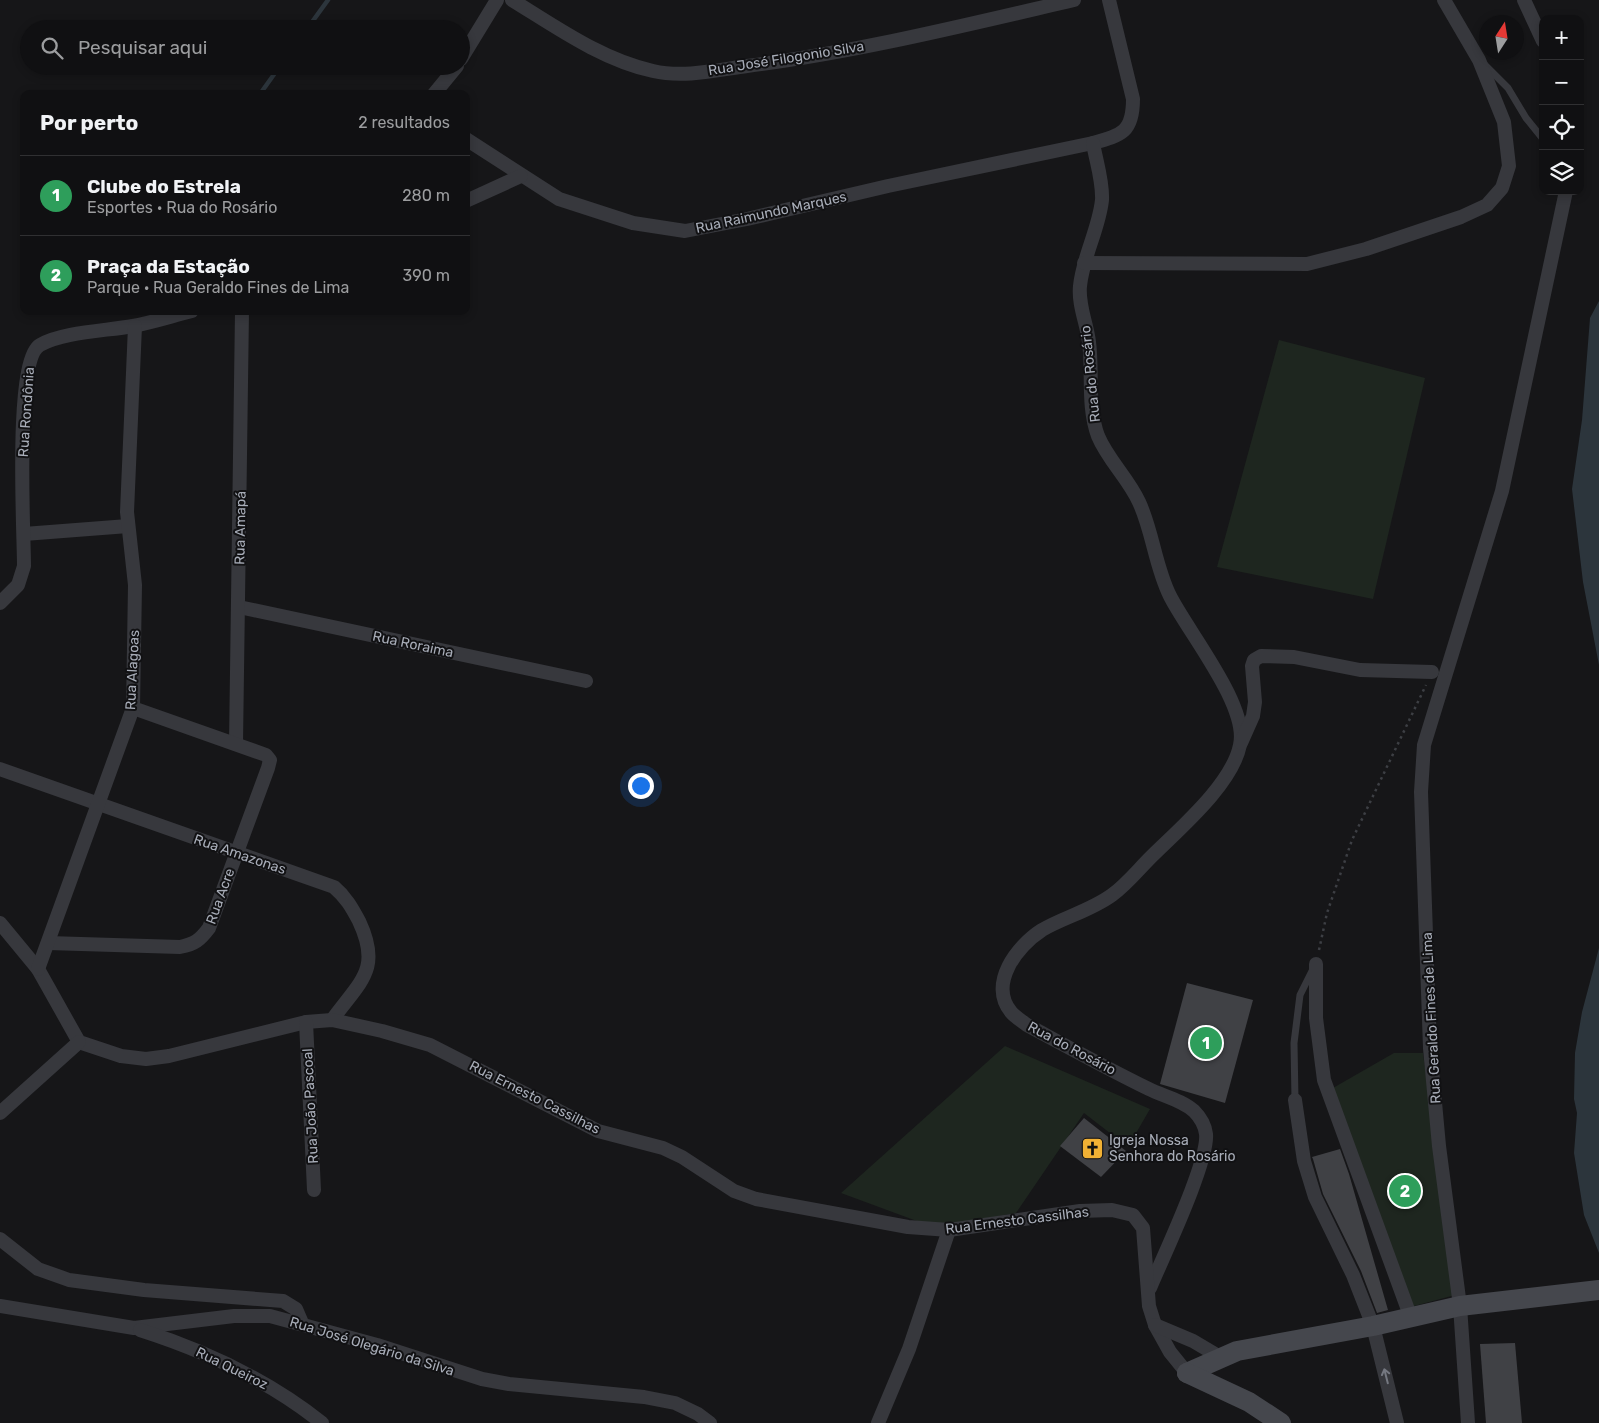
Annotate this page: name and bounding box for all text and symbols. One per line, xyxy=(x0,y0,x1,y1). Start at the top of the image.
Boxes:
north arrow xyxy=(1479,15,1524,60)
map controls xyxy=(1539,15,1584,195)
button: + xyxy=(1539,15,1584,60)
search box xyxy=(20,20,470,75)
icon: search xyxy=(38,34,66,62)
text: Pesquisar aqui xyxy=(78,36,207,59)
street label: Rua José Filogonio Silva xyxy=(707,38,865,79)
button: − xyxy=(1539,60,1584,105)
button: locate xyxy=(1539,105,1584,150)
text: Por perto xyxy=(40,110,138,135)
text: 2 resultados xyxy=(358,113,450,132)
button: layers xyxy=(1539,150,1584,195)
text: Clube do Estrela xyxy=(87,175,241,198)
text: 1 xyxy=(52,186,60,205)
text: 280 m xyxy=(402,186,450,205)
street label: Rua Raimundo Marques xyxy=(694,188,848,237)
text: Esportes · Rua do Rosário xyxy=(87,198,277,217)
text: Praça da Estação xyxy=(87,255,250,278)
text: 2 xyxy=(51,266,61,285)
text: 390 m xyxy=(403,266,450,285)
text: Parque · Rua Geraldo Fines de Lima xyxy=(87,278,349,297)
street label: Rua do Rosário xyxy=(1077,325,1104,423)
street label: Rua Rondônia xyxy=(15,366,38,458)
street label: Rua Amapá xyxy=(231,491,250,565)
street label: Rua Roraima xyxy=(371,628,455,661)
street label: Rua Alagoas xyxy=(122,630,143,711)
your location xyxy=(628,773,654,799)
street label: Rua Amazonas xyxy=(192,831,288,878)
street label: Rua Acre xyxy=(202,866,239,927)
street label: Rua Geraldo Fines de Lima xyxy=(1419,932,1444,1104)
street label: Rua do Rosário xyxy=(1025,1018,1119,1079)
pin: 1 xyxy=(1190,1024,1222,1062)
street label: Rua João Pascoal xyxy=(299,1048,322,1164)
street label: Rua Ernesto Cassilhas xyxy=(467,1057,603,1138)
place label: Igreja Nossa Senhora do Rosário xyxy=(1109,1132,1235,1165)
church icon: Igreja Nossa Senhora do Rosário xyxy=(1081,1136,1105,1160)
pin: 2 xyxy=(1389,1172,1421,1210)
street label: Rua Ernesto Cassilhas xyxy=(944,1203,1090,1238)
street label: Rua José Olegário da Silva xyxy=(287,1313,456,1380)
street label: Rua Queiroz xyxy=(193,1344,271,1393)
one-way arrow xyxy=(1380,1368,1390,1384)

